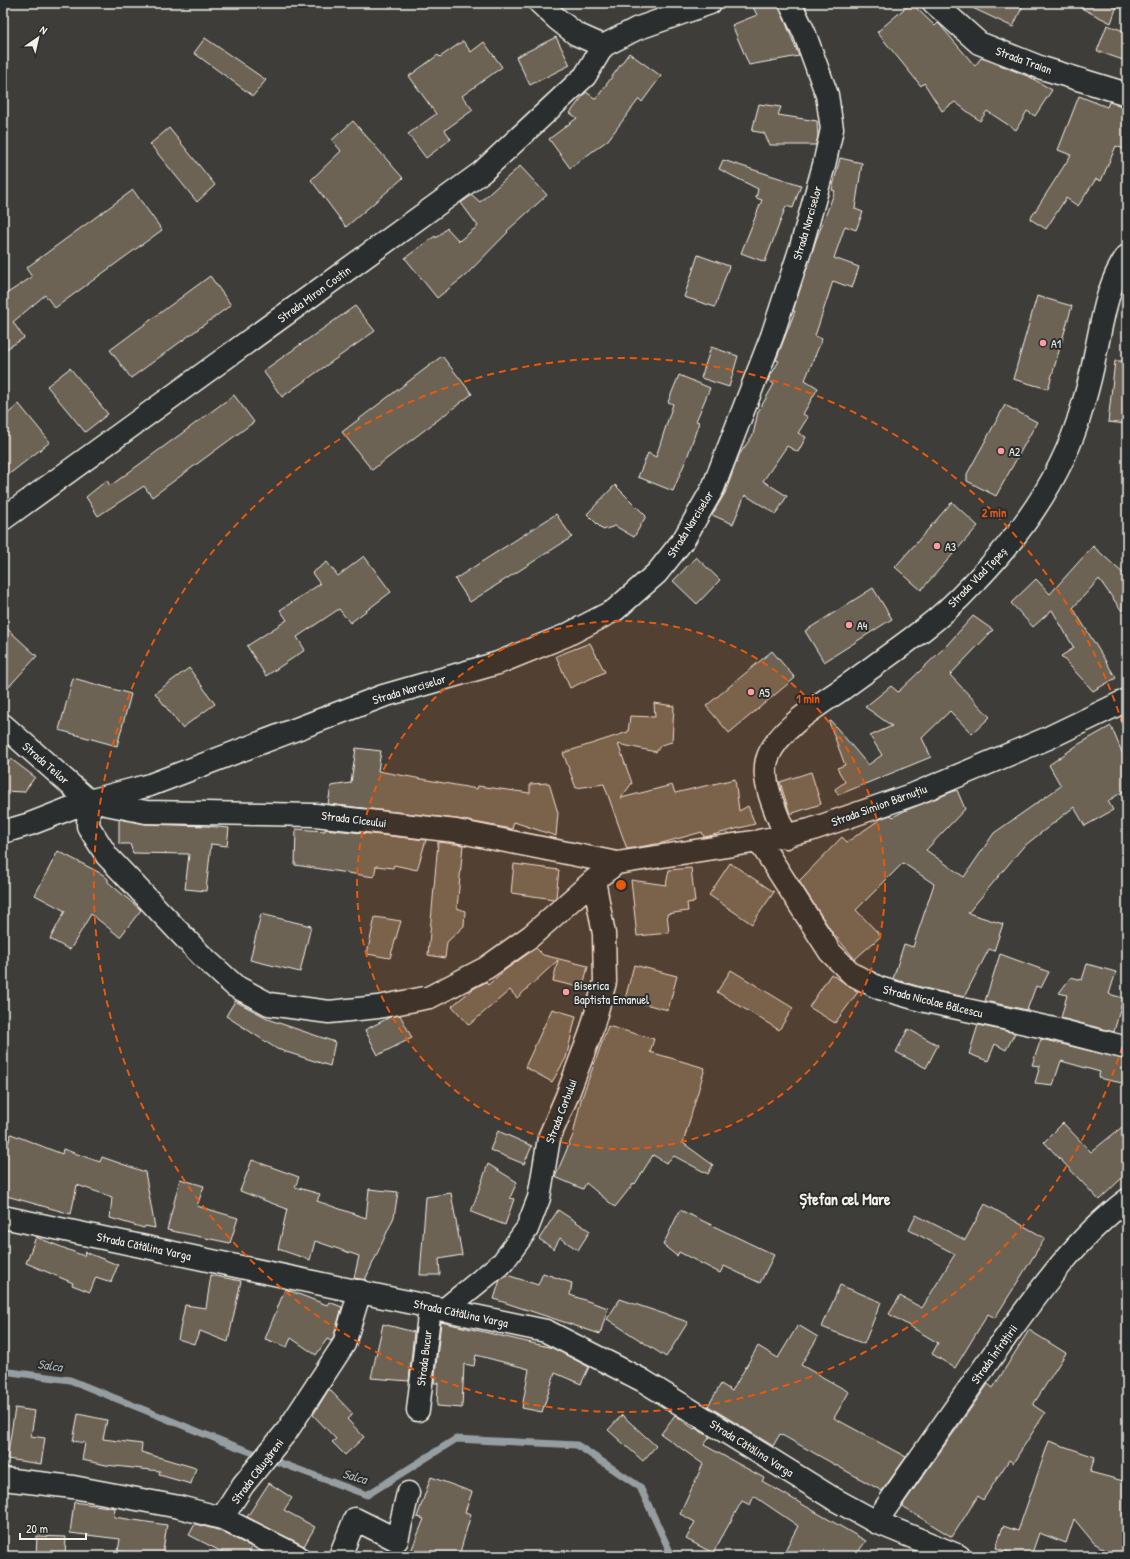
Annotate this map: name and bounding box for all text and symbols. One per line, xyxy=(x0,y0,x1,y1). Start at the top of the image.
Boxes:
north arrow xyxy=(18,18,58,58)
text: N xyxy=(37,22,50,37)
street label: Strada Traian xyxy=(993,42,1055,78)
street label: Strada Narciselor xyxy=(788,184,826,262)
street label: Strada Miron Costin xyxy=(274,262,354,326)
place label: A1 xyxy=(1051,335,1061,352)
marker: A1 xyxy=(1038,338,1048,348)
place label: A2 xyxy=(1009,443,1021,460)
marker: A2 xyxy=(996,446,1006,456)
street label: Strada Narciselor xyxy=(663,487,718,561)
text: 2 min xyxy=(982,504,1007,521)
place label: A3 xyxy=(945,538,956,555)
marker: A3 xyxy=(932,541,942,551)
street label: Strada Vlad Țepeș xyxy=(944,543,1011,611)
place label: A4 xyxy=(857,617,868,634)
marker: A4 xyxy=(844,620,854,630)
street label: Strada Narciselor xyxy=(370,670,448,708)
place label: A5 xyxy=(759,684,770,701)
marker: A5 xyxy=(746,687,756,697)
text: 1 min xyxy=(796,690,820,707)
street label: Strada Teilor xyxy=(19,738,73,788)
street label: Strada Simion Bărnuțiu xyxy=(829,780,929,830)
street label: Strada Ciceului xyxy=(321,807,387,831)
centre of rings xyxy=(614,878,628,892)
place label: Biserica Baptista Emanuel xyxy=(574,977,650,1008)
street label: Strada Nicolae Bălcescu xyxy=(881,980,985,1022)
marker: Biserica Baptista Emanuel xyxy=(561,987,571,997)
street label: Strada Corbului xyxy=(541,1076,581,1146)
district label: Ștefan cel Mare xyxy=(800,1188,891,1210)
street label: Strada Cătălina Varga xyxy=(95,1228,193,1264)
street label: Strada Cătălina Varga xyxy=(412,1295,510,1331)
street label: Strada Înfrățirii xyxy=(967,1321,1021,1387)
street label: Strada Bucur xyxy=(412,1329,436,1387)
water label: Salca xyxy=(37,1354,65,1376)
street label: Strada Cătălina Varga xyxy=(707,1415,797,1481)
street label: Strada Călugăreni xyxy=(227,1435,287,1507)
water label: Salca xyxy=(341,1464,371,1489)
scale bar xyxy=(20,1515,86,1541)
text: 20 m xyxy=(26,1520,48,1537)

